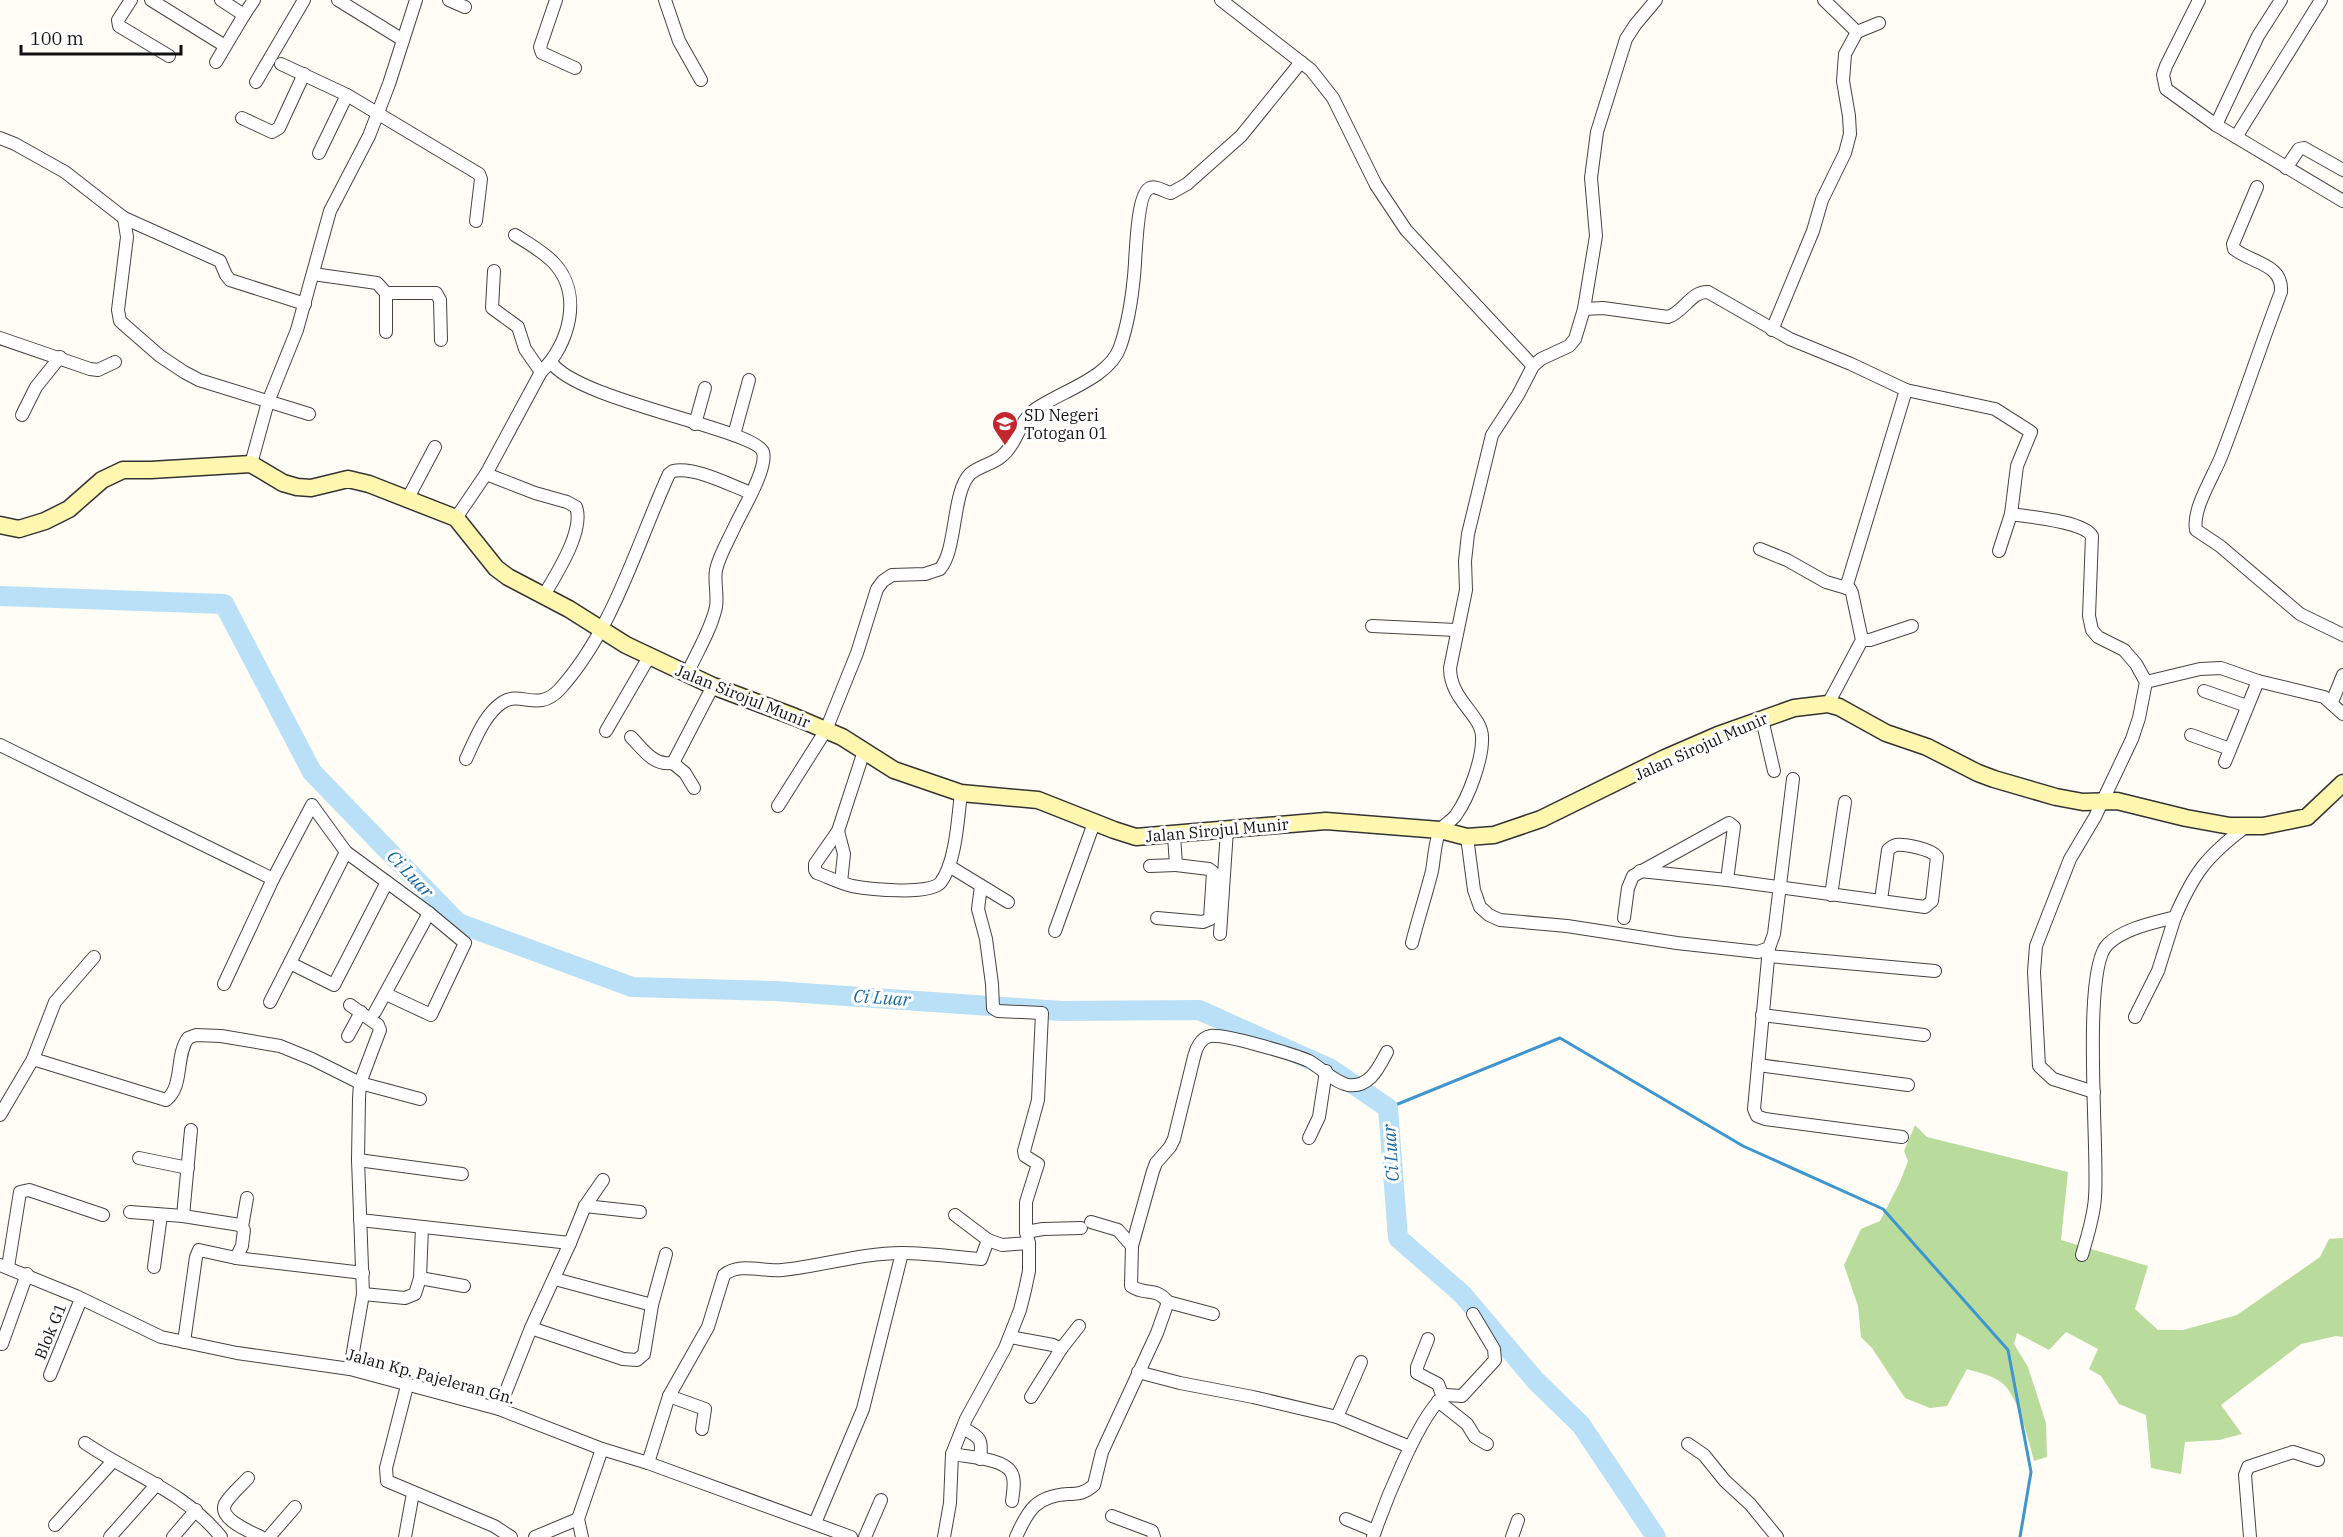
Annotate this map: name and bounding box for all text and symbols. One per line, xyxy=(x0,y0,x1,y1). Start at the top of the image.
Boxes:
scale bar xyxy=(21,18,182,56)
text: 100 m xyxy=(30,27,84,50)
place label: SD Negeri Totogan 01 xyxy=(1024,405,1108,443)
school or university icon: SD Negeri Totogan 01 xyxy=(990,409,1020,447)
street label: Jalan Sirojul Munir xyxy=(673,660,813,732)
street label: Jalan Sirojul Munir xyxy=(1631,708,1771,784)
street label: Jalan Sirojul Munir xyxy=(1145,814,1289,846)
water label: Ci Luar xyxy=(382,845,439,903)
water label: Ci Luar xyxy=(853,984,913,1011)
water label: Ci Luar xyxy=(1377,1122,1404,1182)
street label: Blok G1 xyxy=(30,1300,70,1362)
street label: Jalan Kp. Pajeleran Gn. xyxy=(345,1344,517,1408)

